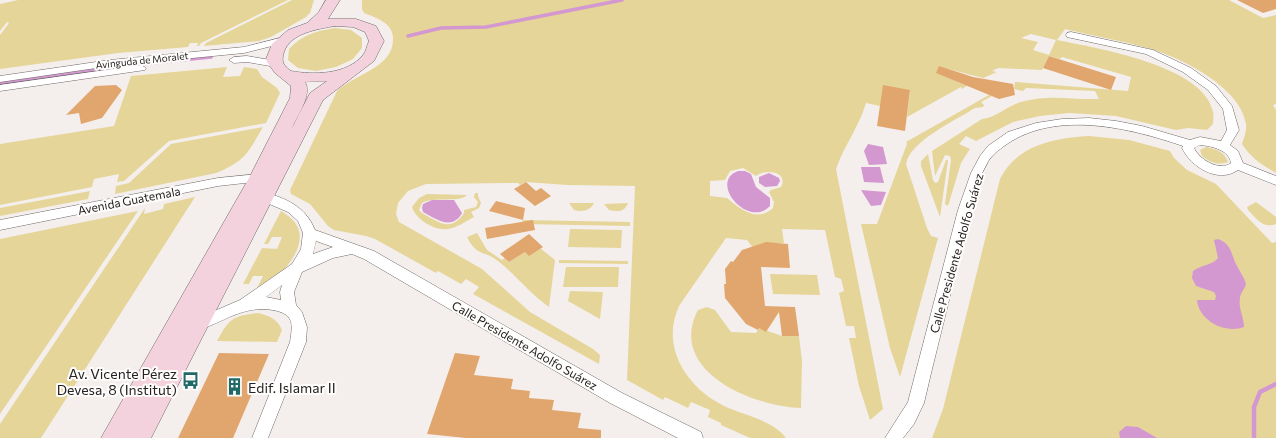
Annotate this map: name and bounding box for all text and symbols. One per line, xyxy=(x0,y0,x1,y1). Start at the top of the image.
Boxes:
street label: Avinguda de Moralet xyxy=(95,49,189,71)
street label: Calle Presidente Adolfo Suárez xyxy=(926,171,986,335)
street label: Avenida Guatemala xyxy=(76,183,182,217)
street label: Calle Presidente Adolfo Suárez xyxy=(450,298,600,393)
place label: Av. Vicente Pérez Devesa, 8 (Institut) xyxy=(57,365,177,398)
bus stop icon: Av. Vicente Pérez Devesa, 8 (Institut) xyxy=(180,371,200,391)
building icon: Edif. Islamar II xyxy=(225,377,245,397)
place label: Edif. Islamar II xyxy=(248,379,336,396)

